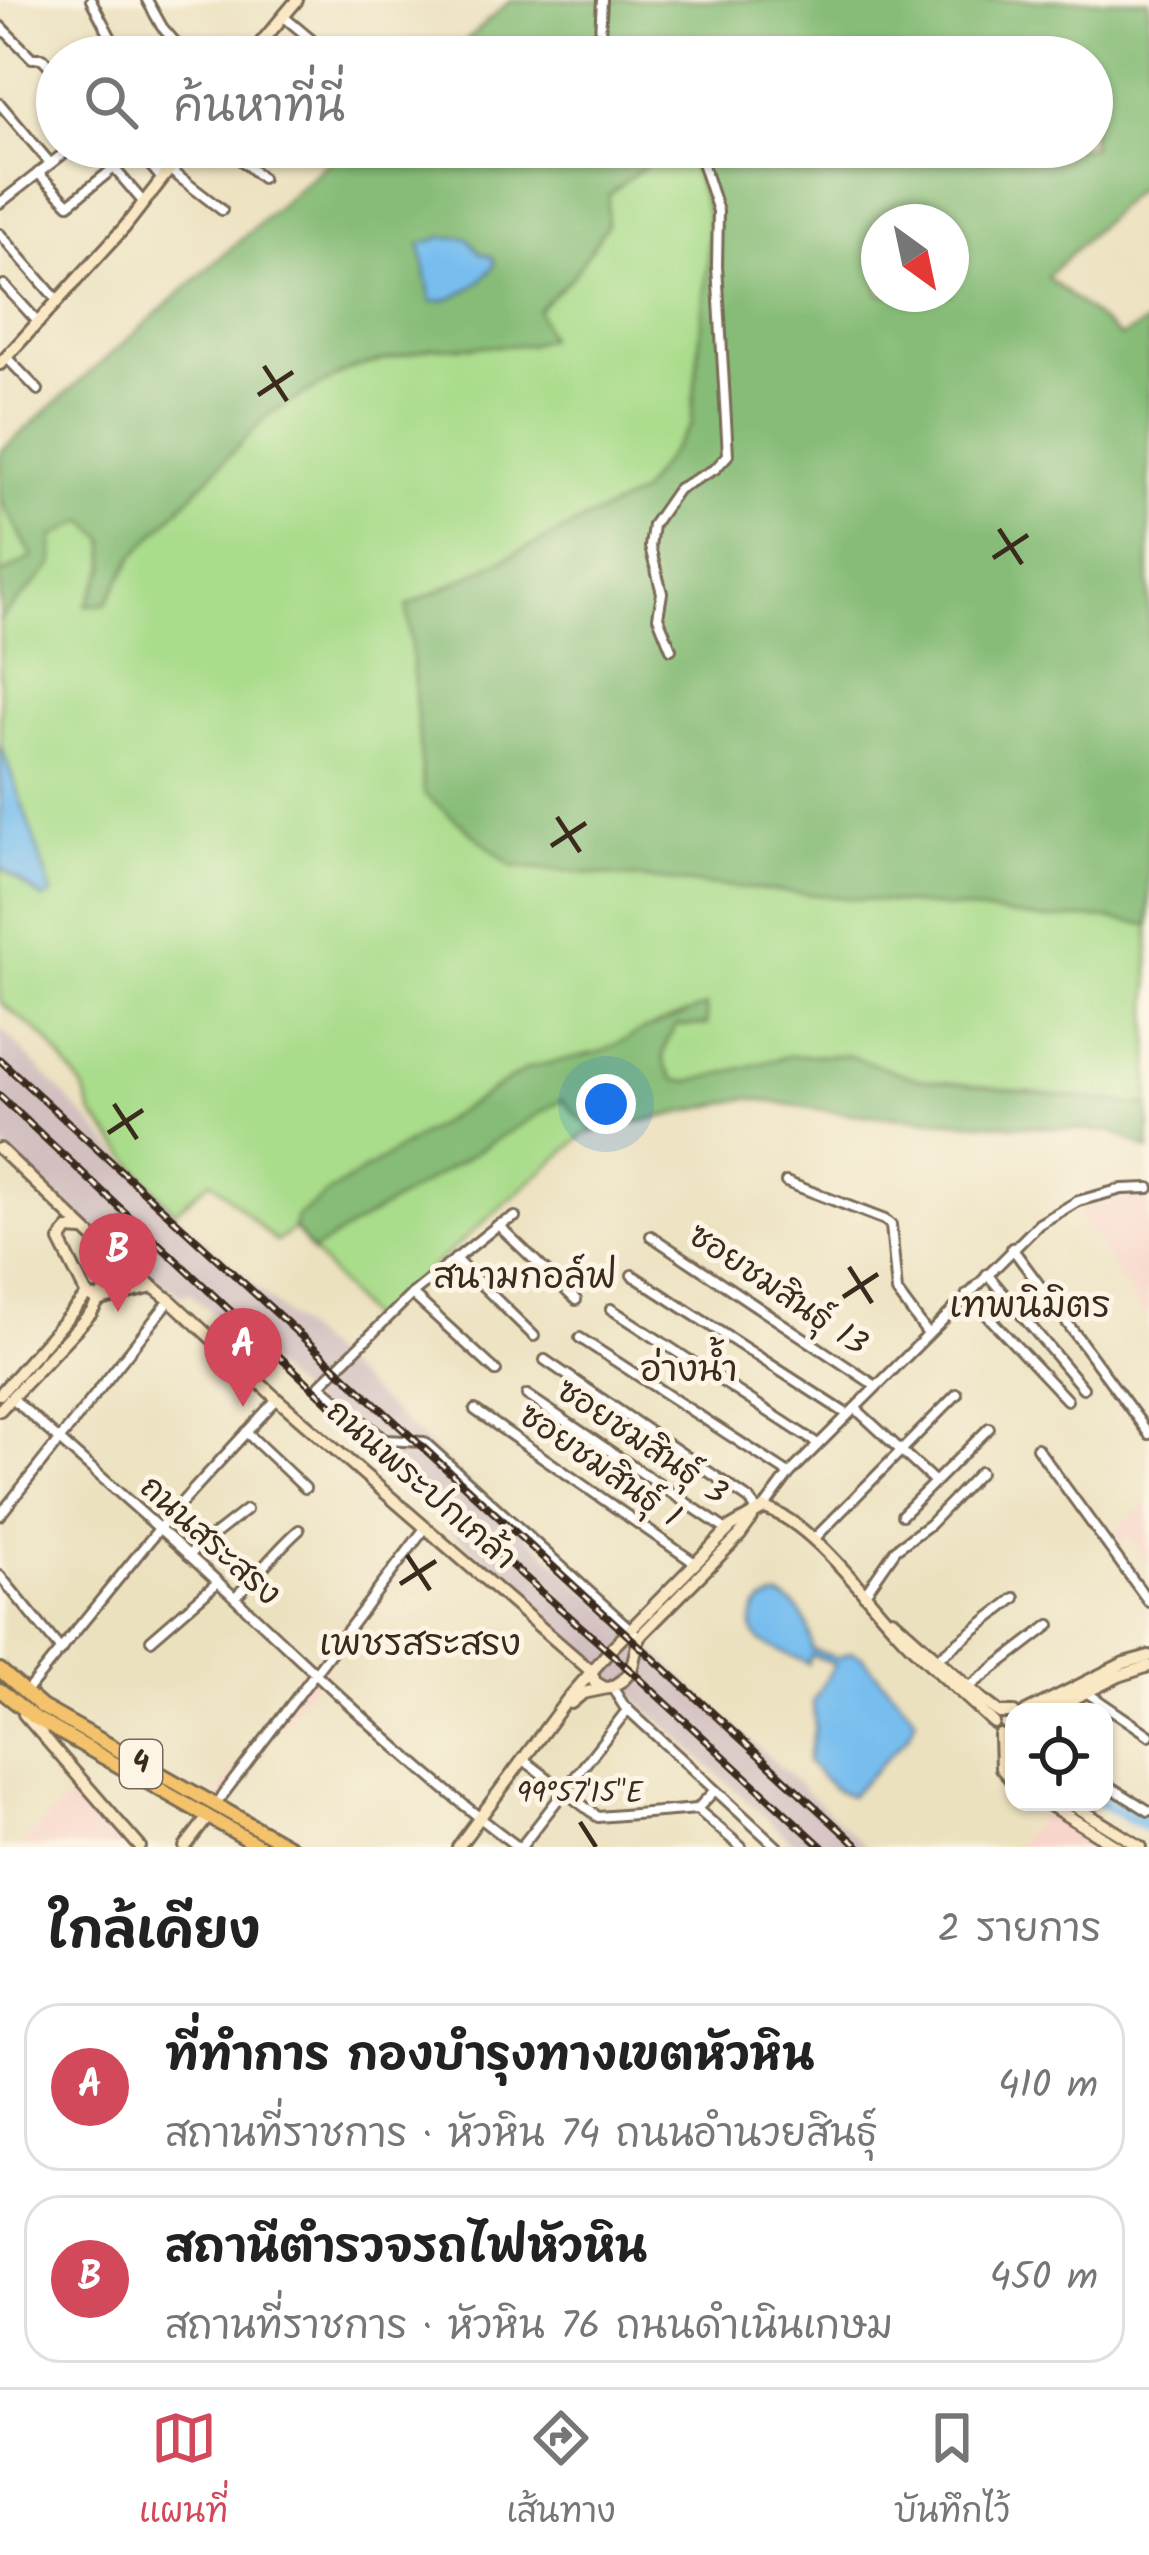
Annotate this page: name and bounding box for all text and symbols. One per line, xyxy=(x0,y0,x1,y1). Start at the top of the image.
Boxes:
search box xyxy=(36,36,1113,168)
icon: search xyxy=(78,69,144,135)
text: ค้นหาที่นี่ xyxy=(174,73,345,145)
north arrow xyxy=(861,204,969,312)
your location xyxy=(576,1074,636,1134)
street label: ซอยชมสินธุ์ 13 xyxy=(676,1211,878,1371)
pin: B xyxy=(79,1213,157,1312)
district label: สนามกอล์ฟ xyxy=(433,1250,617,1307)
district label: เทพนิมิตร xyxy=(949,1279,1111,1336)
pin: A xyxy=(204,1308,282,1407)
district label: อ่างน้ำ xyxy=(640,1336,738,1400)
street label: ซอยชมสินธุ์ 3 xyxy=(544,1366,738,1520)
street label: ถนนพระปกเกล้า xyxy=(313,1388,527,1584)
street label: ซอยชมสินธุ์ 1 xyxy=(506,1391,692,1543)
street label: ถนนสระสรง xyxy=(126,1464,292,1620)
district label: เพชรสระสรง xyxy=(319,1617,521,1674)
map controls xyxy=(1005,1703,1113,1811)
button: locate xyxy=(1005,1703,1113,1811)
road number: 4 xyxy=(120,1740,162,1788)
text: 99°57'15"E xyxy=(517,1770,645,1818)
text: ใกล้เคียง xyxy=(48,1893,260,1974)
text: 2 รายการ xyxy=(938,1900,1101,1962)
text: ที่ทำการ กองบำรุงทางเขตหัวหิน xyxy=(165,2021,815,2093)
text: A xyxy=(78,2056,102,2118)
text: 410 m xyxy=(998,2056,1098,2118)
text: สถานที่ราชการ · หัวหิน 74 ถนนอำนวยสินธุ์ xyxy=(165,2105,878,2167)
text: สถานีตำรวจรถไฟหัวหิน xyxy=(165,2213,647,2285)
text: B xyxy=(78,2248,102,2310)
text: 450 m xyxy=(989,2248,1098,2310)
text: สถานที่ราชการ · หัวหิน 76 ถนนดำเนินเกษม xyxy=(165,2297,893,2359)
tab: แผนที่ xyxy=(139,2405,228,2540)
tab: เส้นทาง xyxy=(506,2405,616,2540)
tab: บันทึกไว้ xyxy=(894,2405,1010,2540)

